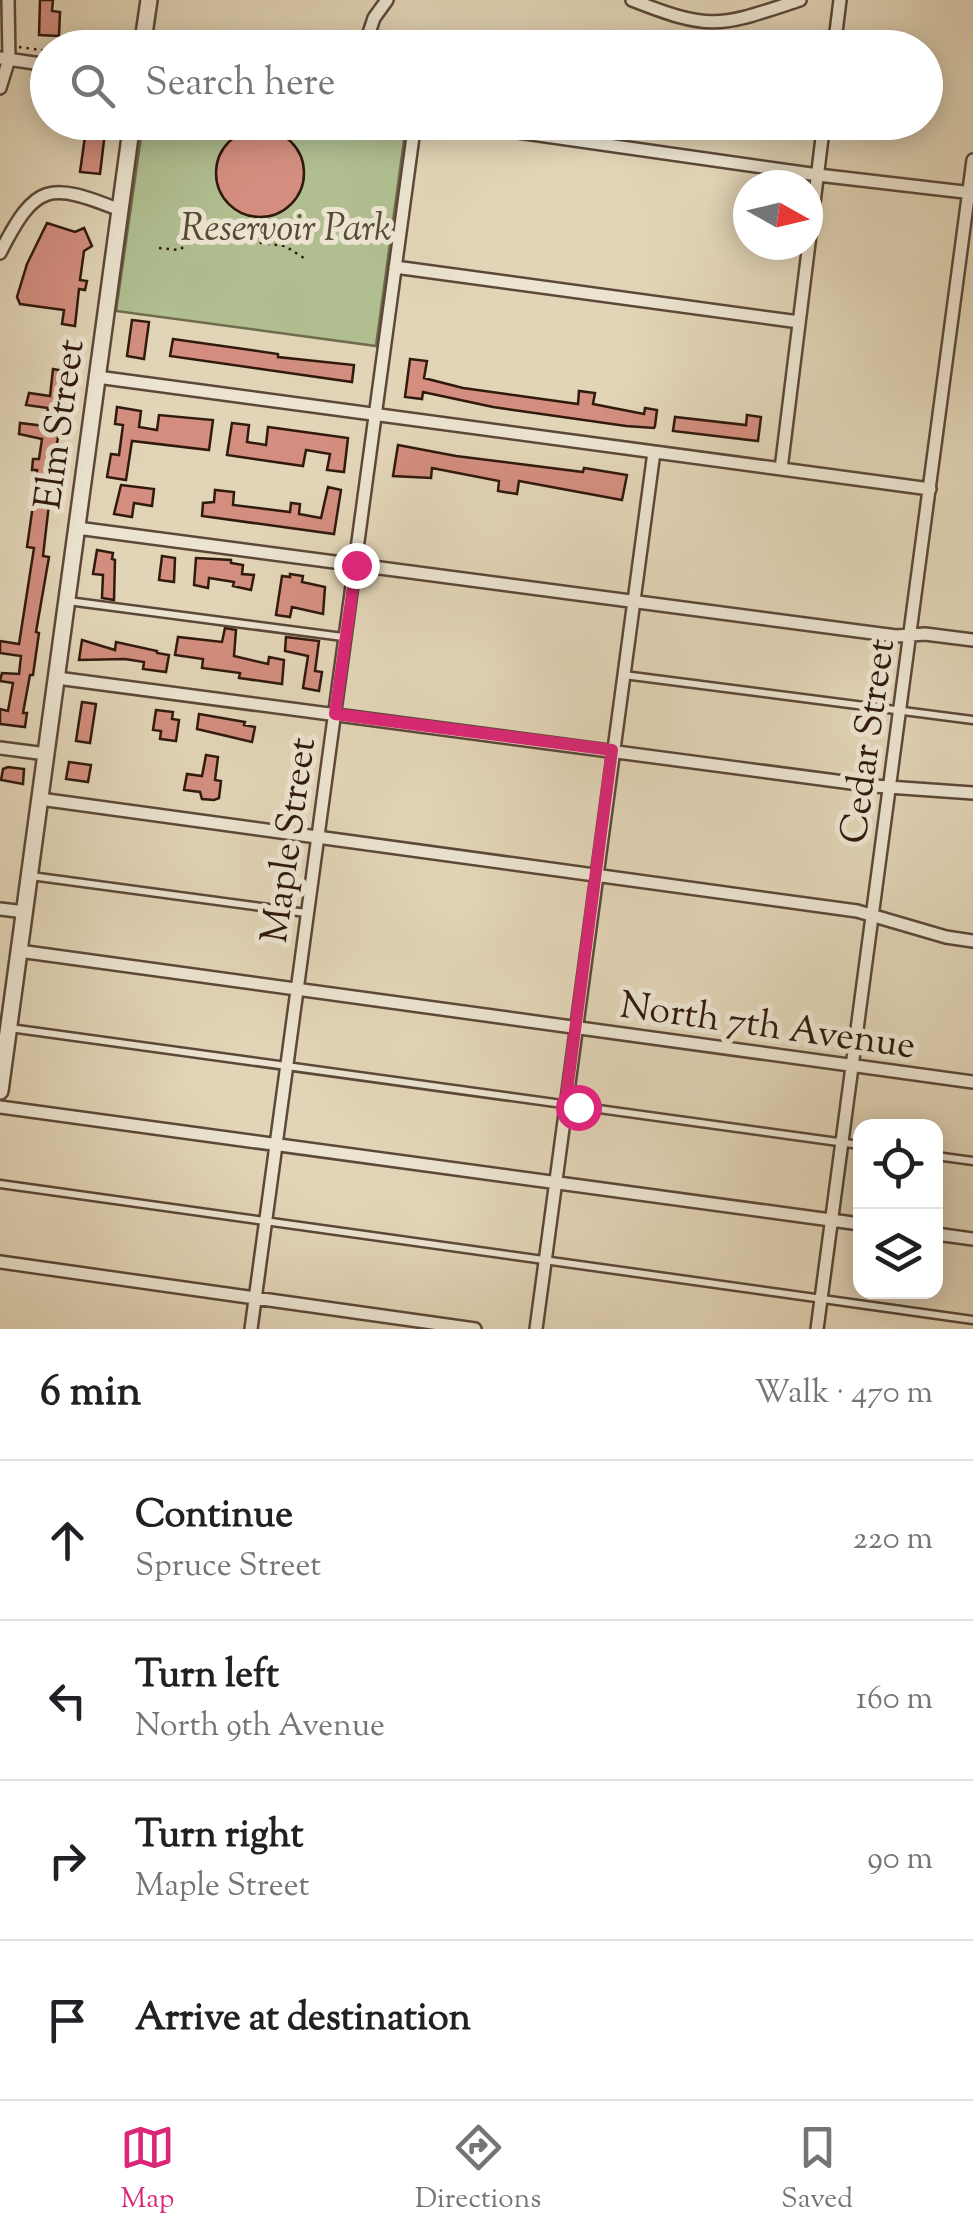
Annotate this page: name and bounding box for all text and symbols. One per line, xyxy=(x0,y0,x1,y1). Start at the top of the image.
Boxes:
search box xyxy=(30,30,943,140)
icon: search xyxy=(65,58,120,113)
text: Search here xyxy=(145,58,336,112)
north arrow xyxy=(733,170,823,260)
park label: Reservoir Park xyxy=(181,204,391,258)
street label: Elm Street xyxy=(23,336,101,513)
route end xyxy=(334,543,380,589)
street label: Cedar Street xyxy=(829,636,911,847)
street label: Maple Street xyxy=(250,734,332,947)
street label: North 7th Avenue xyxy=(616,981,919,1075)
route start xyxy=(556,1085,602,1131)
map controls xyxy=(853,1119,943,1299)
button: locate xyxy=(853,1119,943,1209)
button: layers xyxy=(853,1209,943,1299)
text: 6 min xyxy=(40,1364,141,1424)
text: Walk · 470 m xyxy=(754,1371,933,1417)
text: Continue xyxy=(135,1490,293,1544)
icon: ahead xyxy=(40,1513,95,1568)
text: 220 m xyxy=(853,1517,933,1563)
text: Spruce Street xyxy=(135,1544,321,1590)
text: Turn left xyxy=(135,1650,279,1704)
icon: left xyxy=(40,1673,95,1728)
text: 160 m xyxy=(856,1677,933,1723)
text: North 9th Avenue xyxy=(135,1704,385,1750)
text: Turn right xyxy=(135,1810,303,1864)
icon: right xyxy=(40,1833,95,1888)
text: 90 m xyxy=(867,1837,933,1883)
text: Maple Street xyxy=(135,1864,309,1910)
icon: arrive xyxy=(40,1993,95,2048)
text: Arrive at destination xyxy=(135,1993,471,2047)
tab: Map xyxy=(120,2120,175,2220)
tab: Directions xyxy=(415,2120,541,2220)
tab: Saved xyxy=(781,2120,853,2220)

